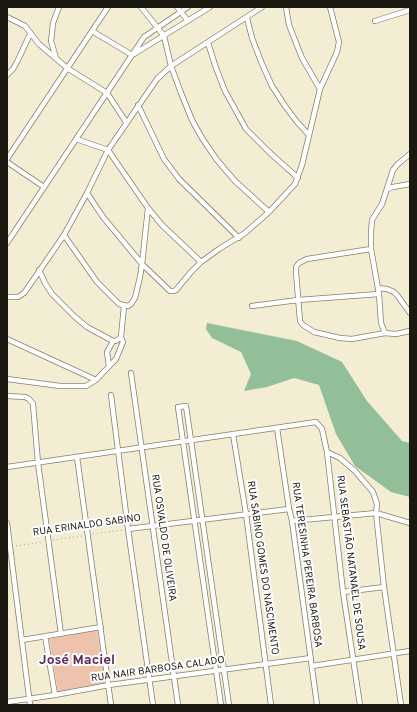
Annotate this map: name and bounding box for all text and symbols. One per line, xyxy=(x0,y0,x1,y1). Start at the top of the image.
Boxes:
street label: RUA OSVALDO DE OLIVEIRA xyxy=(148,474,178,602)
street label: RUA SEBASTIÃO NATANAEL DE SOUSA xyxy=(333,475,367,651)
street label: RUA SABINO GOMES DO NASCIMENTO xyxy=(244,480,280,656)
street label: RUA TERESINHA PEREIRA BARBOSA xyxy=(288,481,324,649)
street label: RUA ERINALDO SABINO xyxy=(32,512,142,540)
district label: José Maciel xyxy=(39,653,115,669)
street label: RUA NAIR BARBOSA CALADO xyxy=(90,655,226,685)

